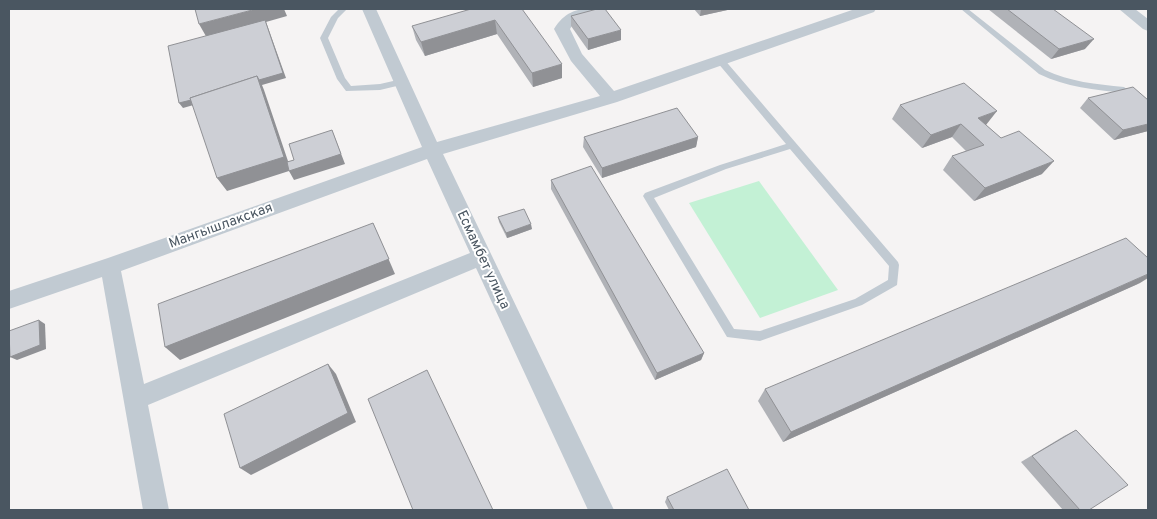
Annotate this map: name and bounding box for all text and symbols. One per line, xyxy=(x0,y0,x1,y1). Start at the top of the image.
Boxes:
street label: Мангышлакская xyxy=(167,199,275,253)
street label: Есмамбет улица xyxy=(453,208,513,312)

